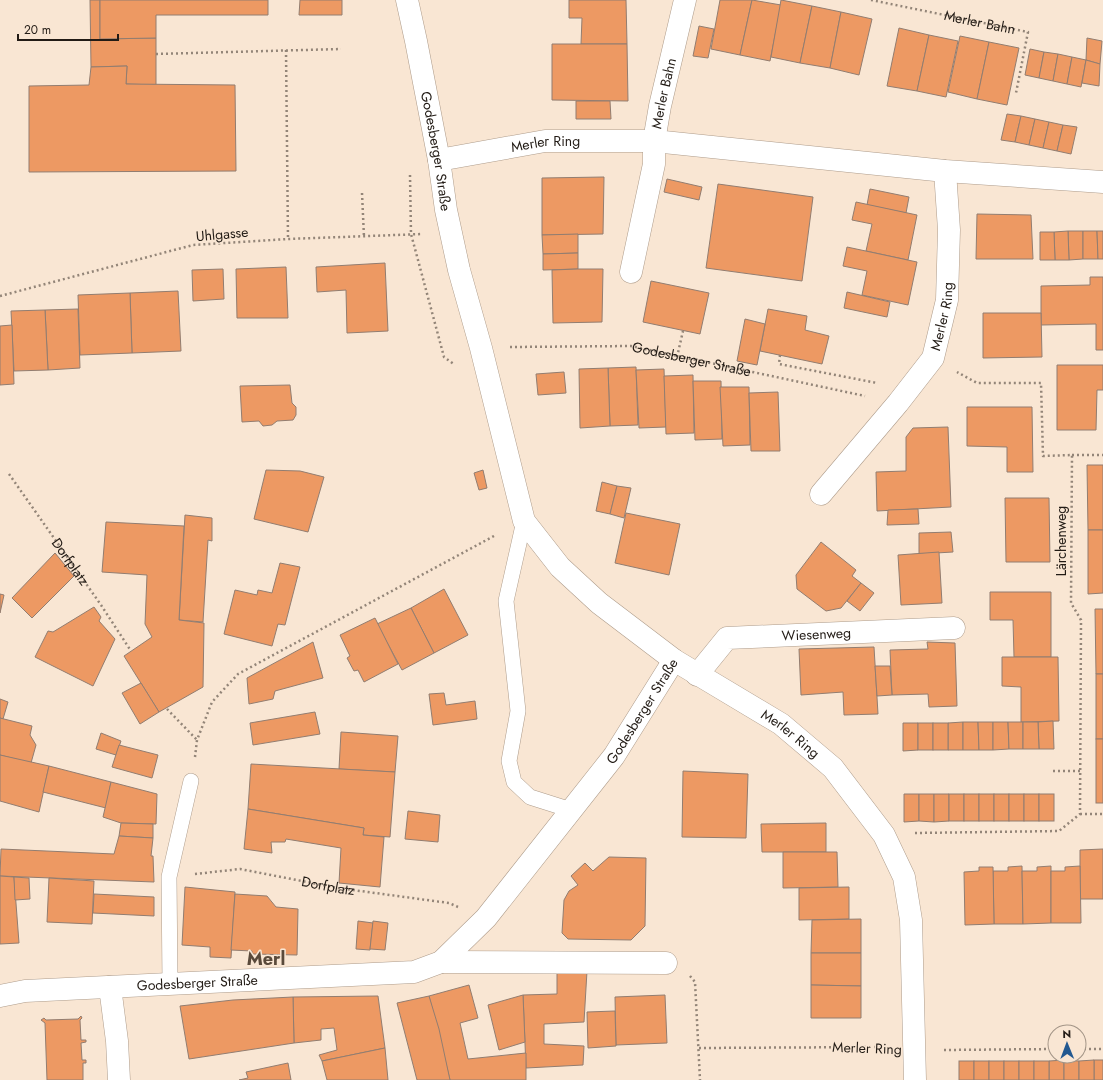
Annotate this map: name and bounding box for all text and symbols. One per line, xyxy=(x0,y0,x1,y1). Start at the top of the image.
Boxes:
street label: Merler Bahn xyxy=(942,5,1017,39)
scale bar xyxy=(18,16,118,42)
text: 20 m xyxy=(24,21,51,39)
street label: Merler Bahn xyxy=(646,56,681,130)
street label: Godesberger Straße xyxy=(416,90,456,212)
street label: Merler Ring xyxy=(509,131,580,157)
street label: Uhlgasse xyxy=(195,222,249,246)
street label: Merler Ring xyxy=(925,282,958,353)
street label: Godesberger Straße xyxy=(630,337,753,381)
street label: Lärchenweg xyxy=(1051,506,1071,576)
street label: Dorfplatz xyxy=(47,534,94,590)
street label: Wiesenweg xyxy=(781,623,851,646)
street label: Godesberger Straße xyxy=(601,655,683,768)
street label: Merler Ring xyxy=(757,704,824,763)
street label: Dorfplatz xyxy=(300,871,357,900)
district label: Merl xyxy=(247,946,285,972)
street label: Godesberger Straße xyxy=(136,970,258,996)
north arrow xyxy=(1047,1024,1087,1064)
text: N xyxy=(1062,1026,1071,1042)
street label: Merler Ring xyxy=(832,1037,902,1059)

